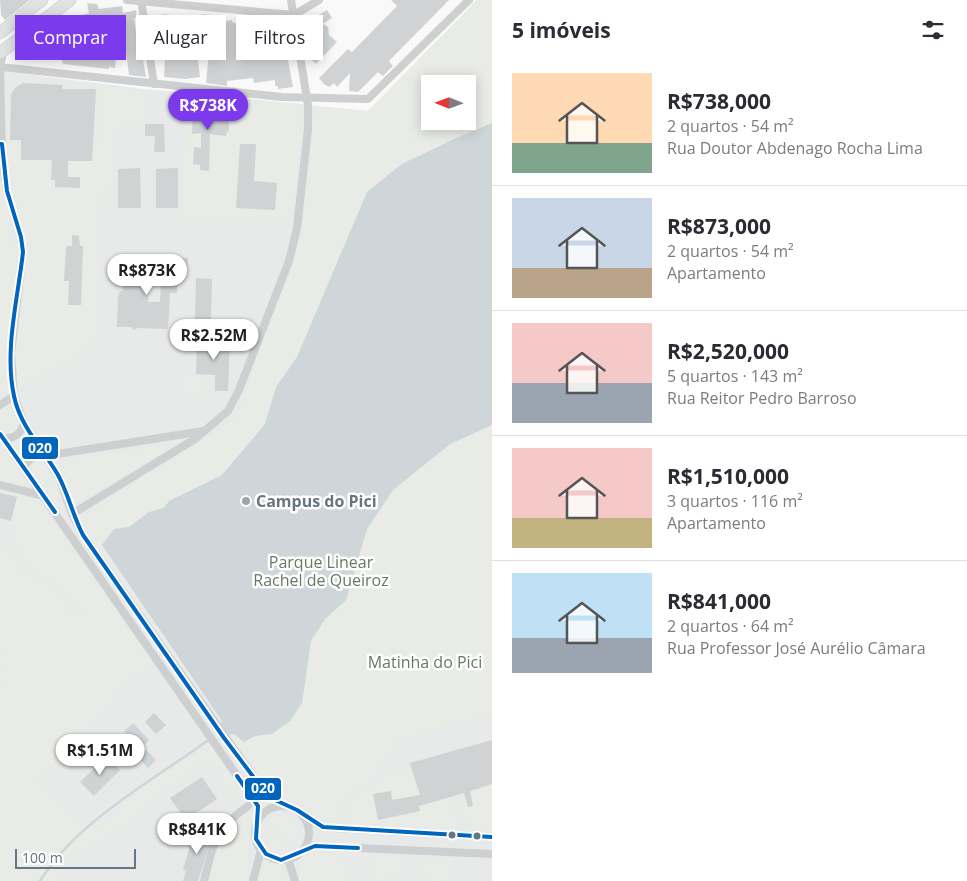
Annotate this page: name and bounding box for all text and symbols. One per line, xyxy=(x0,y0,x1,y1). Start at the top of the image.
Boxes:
chip: Comprar xyxy=(15,15,126,60)
chip: Alugar xyxy=(136,15,226,60)
chip: Filtros xyxy=(236,15,323,60)
text: 5 imóveis xyxy=(512,16,611,44)
icon: filters xyxy=(919,16,947,44)
north arrow xyxy=(421,75,476,130)
map controls xyxy=(421,75,476,130)
text: R$738,000 xyxy=(667,87,771,115)
pin: R$738K xyxy=(167,88,249,131)
icon: home xyxy=(552,93,612,153)
text: R$738K xyxy=(179,94,237,116)
text: 2 quartos · 54 m² xyxy=(667,115,794,137)
text: Rua Doutor Abdenago Rocha Lima xyxy=(667,137,923,159)
text: R$873,000 xyxy=(667,212,771,240)
icon: home xyxy=(552,218,612,278)
text: 2 quartos · 54 m² xyxy=(667,240,794,262)
pin: R$873K xyxy=(106,254,188,296)
text: R$873K xyxy=(118,259,176,281)
text: Apartamento xyxy=(667,262,766,284)
pin: R$2.52M xyxy=(168,318,260,361)
text: R$2.52M xyxy=(181,324,247,346)
text: R$2,520,000 xyxy=(667,337,789,365)
icon: home xyxy=(552,343,612,403)
text: 5 quartos · 143 m² xyxy=(667,365,803,387)
text: Rua Reitor Pedro Barroso xyxy=(667,387,857,409)
line badge: 020 xyxy=(21,436,59,460)
text: 020 xyxy=(28,438,52,457)
text: R$1,510,000 xyxy=(667,462,789,490)
icon: home xyxy=(552,468,612,528)
place label: Campus do Pici xyxy=(256,490,377,512)
text: 3 quartos · 116 m² xyxy=(667,490,803,512)
marker: Campus do Pici xyxy=(240,495,252,507)
text: Apartamento xyxy=(667,512,766,534)
park label: Parque Linear Rachel de Queiroz xyxy=(253,551,389,591)
text: R$841,000 xyxy=(667,587,771,615)
icon: home xyxy=(552,593,612,653)
text: 2 quartos · 64 m² xyxy=(667,615,794,637)
text: Rua Professor José Aurélio Câmara xyxy=(667,637,926,659)
park label: Matinha do Pici xyxy=(368,651,482,673)
pin: R$1.51M xyxy=(54,734,146,776)
text: R$1.51M xyxy=(67,739,133,761)
line badge: 020 xyxy=(244,777,282,801)
text: 020 xyxy=(251,778,275,797)
pin: R$841K xyxy=(156,812,238,855)
text: R$841K xyxy=(168,818,226,840)
unlabelled marker xyxy=(447,830,457,840)
unlabelled marker xyxy=(472,831,482,841)
scale bar xyxy=(15,846,136,869)
text: 100 m xyxy=(22,848,63,867)

